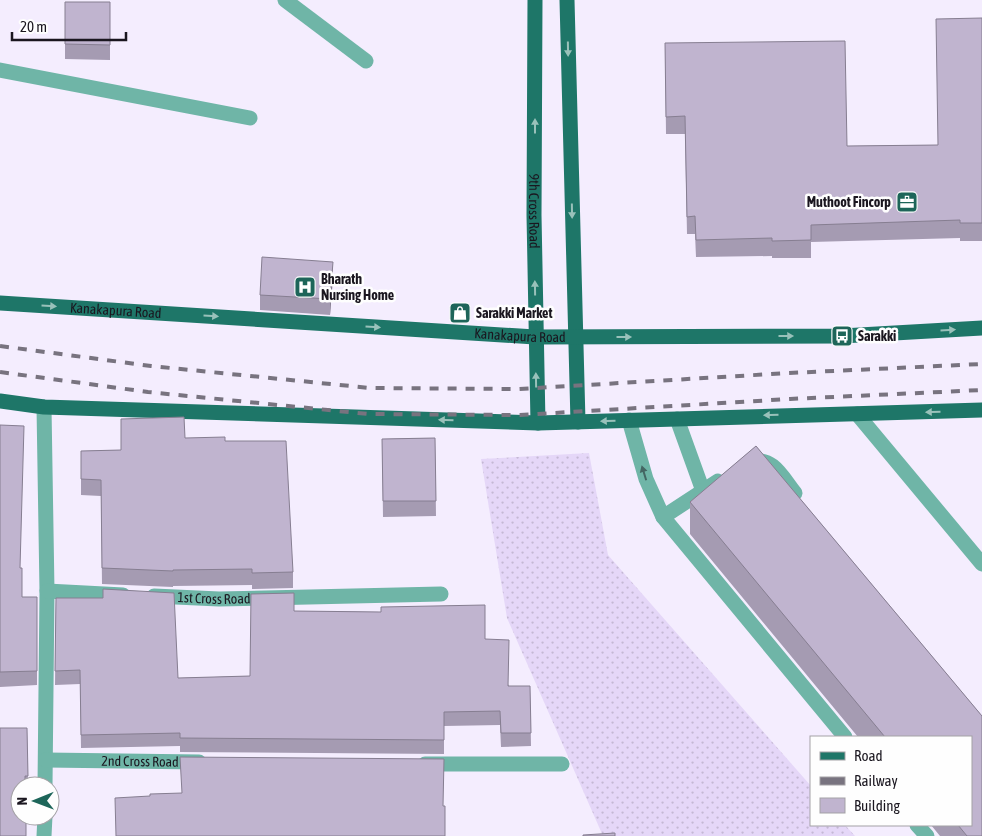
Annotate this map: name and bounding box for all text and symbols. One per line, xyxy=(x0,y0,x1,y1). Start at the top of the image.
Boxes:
scale bar xyxy=(12,10,126,42)
text: 20 m xyxy=(20,18,47,35)
one-way arrow xyxy=(564,41,572,57)
one-way arrow xyxy=(531,117,539,133)
street label: 9th Cross Road xyxy=(526,173,543,249)
office icon: Muthoot Fincorp xyxy=(895,190,919,214)
place label: Muthoot Fincorp xyxy=(807,194,891,210)
one-way arrow xyxy=(568,203,576,219)
place label: Bharath Nursing Home xyxy=(321,271,394,303)
hospital icon: Bharath Nursing Home xyxy=(293,275,317,299)
one-way arrow xyxy=(531,280,539,296)
street label: Kanakapura Road xyxy=(70,299,162,321)
shop icon: Sarakki Market xyxy=(448,301,472,325)
one-way arrow xyxy=(41,302,57,310)
place label: Sarakki Market xyxy=(476,305,552,321)
one-way arrow xyxy=(203,313,219,321)
one-way arrow xyxy=(365,323,381,331)
bus stop icon: Sarakki xyxy=(830,324,854,348)
street label: Kanakapura Road xyxy=(474,325,566,345)
one-way arrow xyxy=(941,326,957,334)
place label: Sarakki xyxy=(858,328,896,344)
one-way arrow xyxy=(778,332,794,340)
one-way arrow xyxy=(616,333,632,341)
one-way arrow xyxy=(532,372,540,388)
one-way arrow xyxy=(925,408,941,416)
one-way arrow xyxy=(763,411,779,419)
one-way arrow xyxy=(438,416,454,424)
one-way arrow xyxy=(600,417,616,425)
one-way arrow xyxy=(640,465,647,480)
street label: 1st Cross Road xyxy=(177,589,251,607)
legend xyxy=(810,736,972,826)
text: Road xyxy=(854,747,883,764)
street label: 2nd Cross Road xyxy=(101,753,179,770)
text: Railway xyxy=(854,772,898,789)
north arrow xyxy=(10,776,60,826)
text: N xyxy=(14,797,30,805)
text: Building xyxy=(854,797,900,814)

